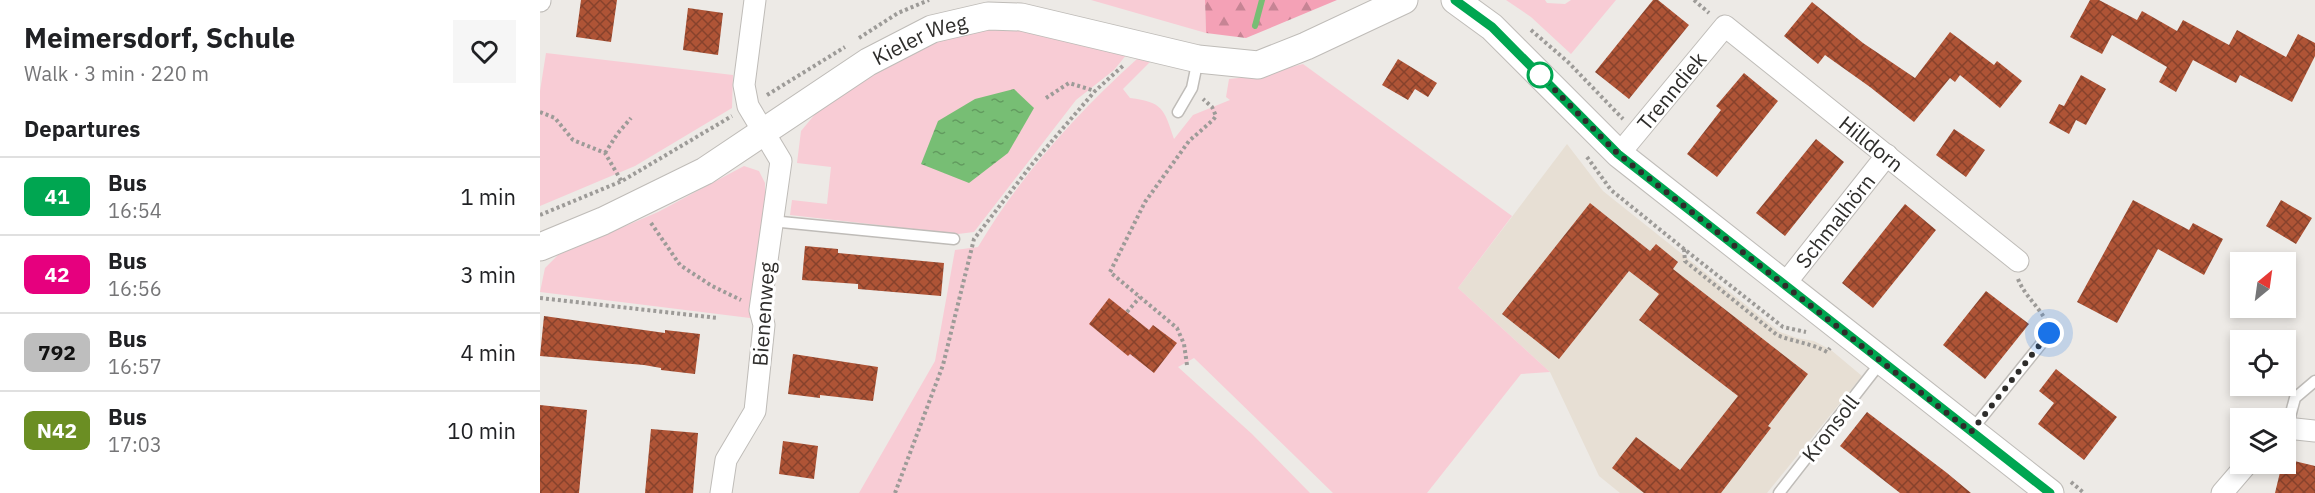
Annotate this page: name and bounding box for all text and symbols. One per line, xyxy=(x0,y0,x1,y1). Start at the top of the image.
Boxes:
street label: Kieler Weg xyxy=(867,7,970,71)
text: Meimersdorf, Schule xyxy=(24,19,295,56)
button: heart xyxy=(453,20,516,83)
street label: Trenndiek xyxy=(1630,46,1712,136)
text: Walk · 3 min · 220 m xyxy=(24,60,209,87)
unlabelled marker xyxy=(1527,62,1553,88)
street label: Hilldorn xyxy=(1833,109,1910,178)
text: Departures xyxy=(24,114,140,143)
text: Bus xyxy=(108,168,147,197)
street label: Schmalhörn xyxy=(1789,168,1881,274)
text: 41 xyxy=(44,182,70,210)
text: 1 min xyxy=(460,182,516,211)
text: 16:54 xyxy=(108,197,162,224)
text: Bus xyxy=(108,246,147,275)
north arrow xyxy=(2230,252,2296,318)
map controls xyxy=(2230,252,2296,474)
text: 42 xyxy=(44,260,70,288)
text: 3 min xyxy=(460,260,516,289)
street label: Bienenweg xyxy=(745,261,781,367)
text: 16:56 xyxy=(108,275,162,302)
your location xyxy=(2034,318,2064,348)
text: Bus xyxy=(108,324,147,353)
button: locate xyxy=(2230,330,2296,396)
text: 792 xyxy=(38,338,76,366)
text: 4 min xyxy=(460,338,516,367)
text: 16:57 xyxy=(108,353,162,380)
street label: Kronsoll xyxy=(1795,389,1865,467)
text: Bus xyxy=(108,402,147,431)
button: layers xyxy=(2230,408,2296,474)
text: N42 xyxy=(37,416,77,444)
text: 10 min xyxy=(447,416,516,445)
text: 17:03 xyxy=(108,431,162,458)

